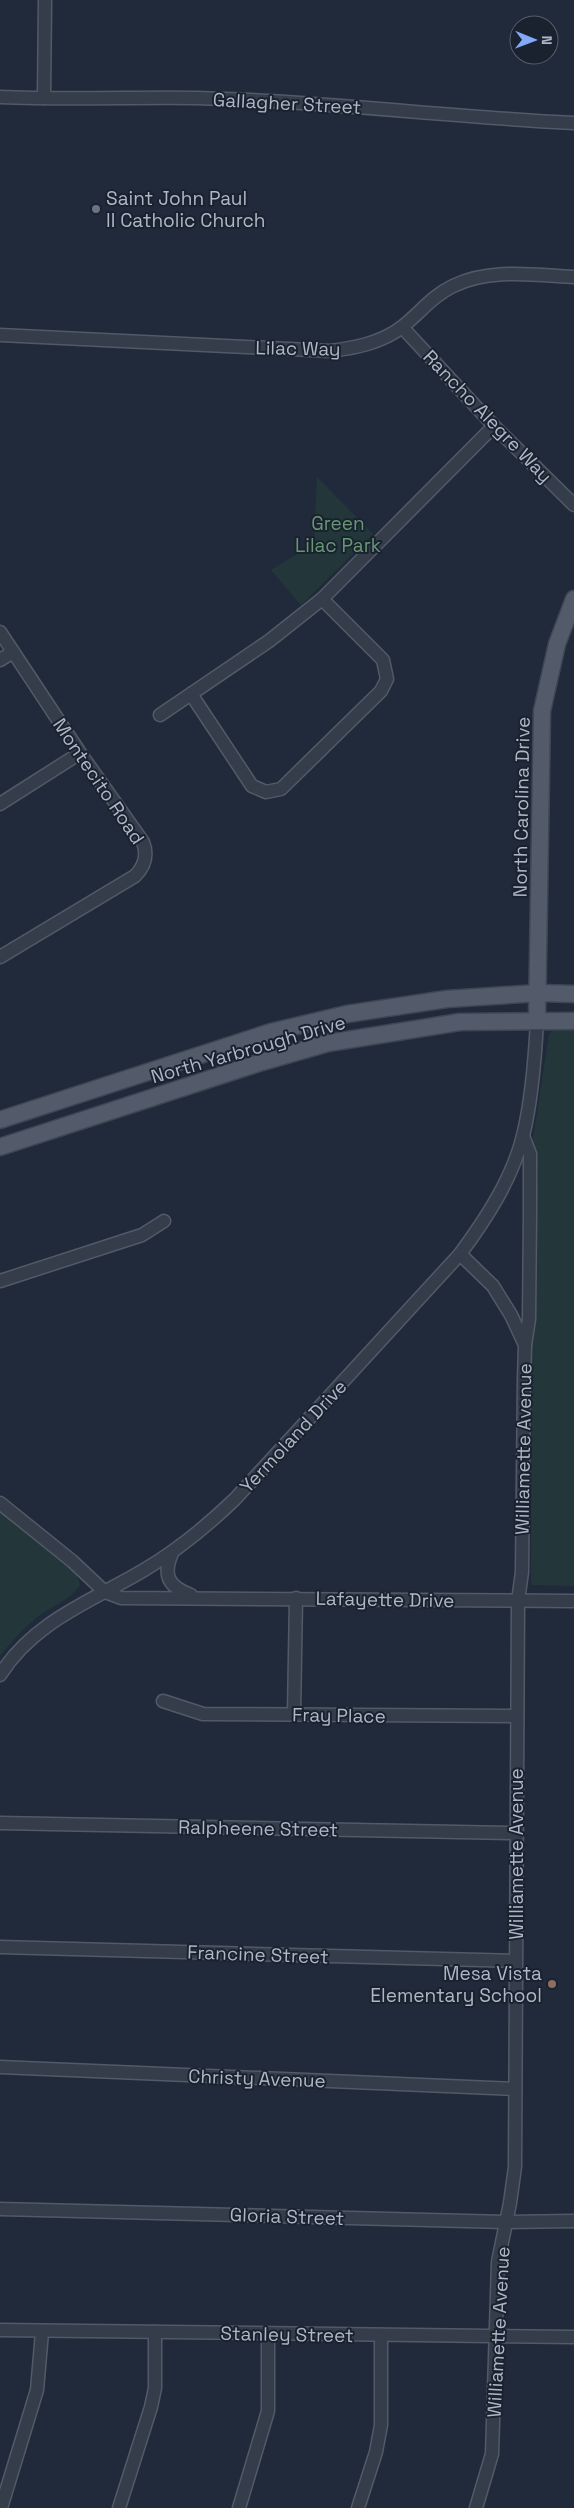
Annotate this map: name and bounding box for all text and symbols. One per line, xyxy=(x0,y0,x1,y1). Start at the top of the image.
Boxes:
north arrow xyxy=(509,15,559,65)
text: N xyxy=(538,35,556,45)
street label: Gallagher Street xyxy=(212,87,362,120)
place label: Saint John Paul II Catholic Church xyxy=(106,186,266,233)
marker: Saint John Paul II Catholic Church xyxy=(90,203,102,215)
street label: Lilac Way xyxy=(255,335,341,362)
street label: Rancho Alegre Way xyxy=(418,345,558,488)
park label: Green Lilac Park xyxy=(295,511,381,558)
street label: Montecito Road xyxy=(47,713,150,849)
street label: North Carolina Drive xyxy=(507,716,536,898)
street label: North Yarbrough Drive xyxy=(148,1010,348,1089)
street label: Williamette Avenue xyxy=(510,1363,537,1535)
street label: Yermoland Drive xyxy=(234,1374,352,1498)
street label: Lafayette Drive xyxy=(315,1586,455,1613)
street label: Fray Place xyxy=(292,1702,386,1729)
street label: Williamette Avenue xyxy=(504,1768,529,1940)
street label: Ralpheene Street xyxy=(178,1815,338,1842)
street label: Francine Street xyxy=(187,1940,329,1969)
place label: Mesa Vista Elementary School xyxy=(370,1961,542,2008)
marker: Mesa Vista Elementary School xyxy=(546,1978,558,1990)
street label: Christy Avenue xyxy=(188,2064,326,2093)
street label: Gloria Street xyxy=(229,2202,345,2231)
street label: Williamette Avenue xyxy=(482,2246,515,2418)
street label: Stanley Street xyxy=(220,2321,354,2348)

